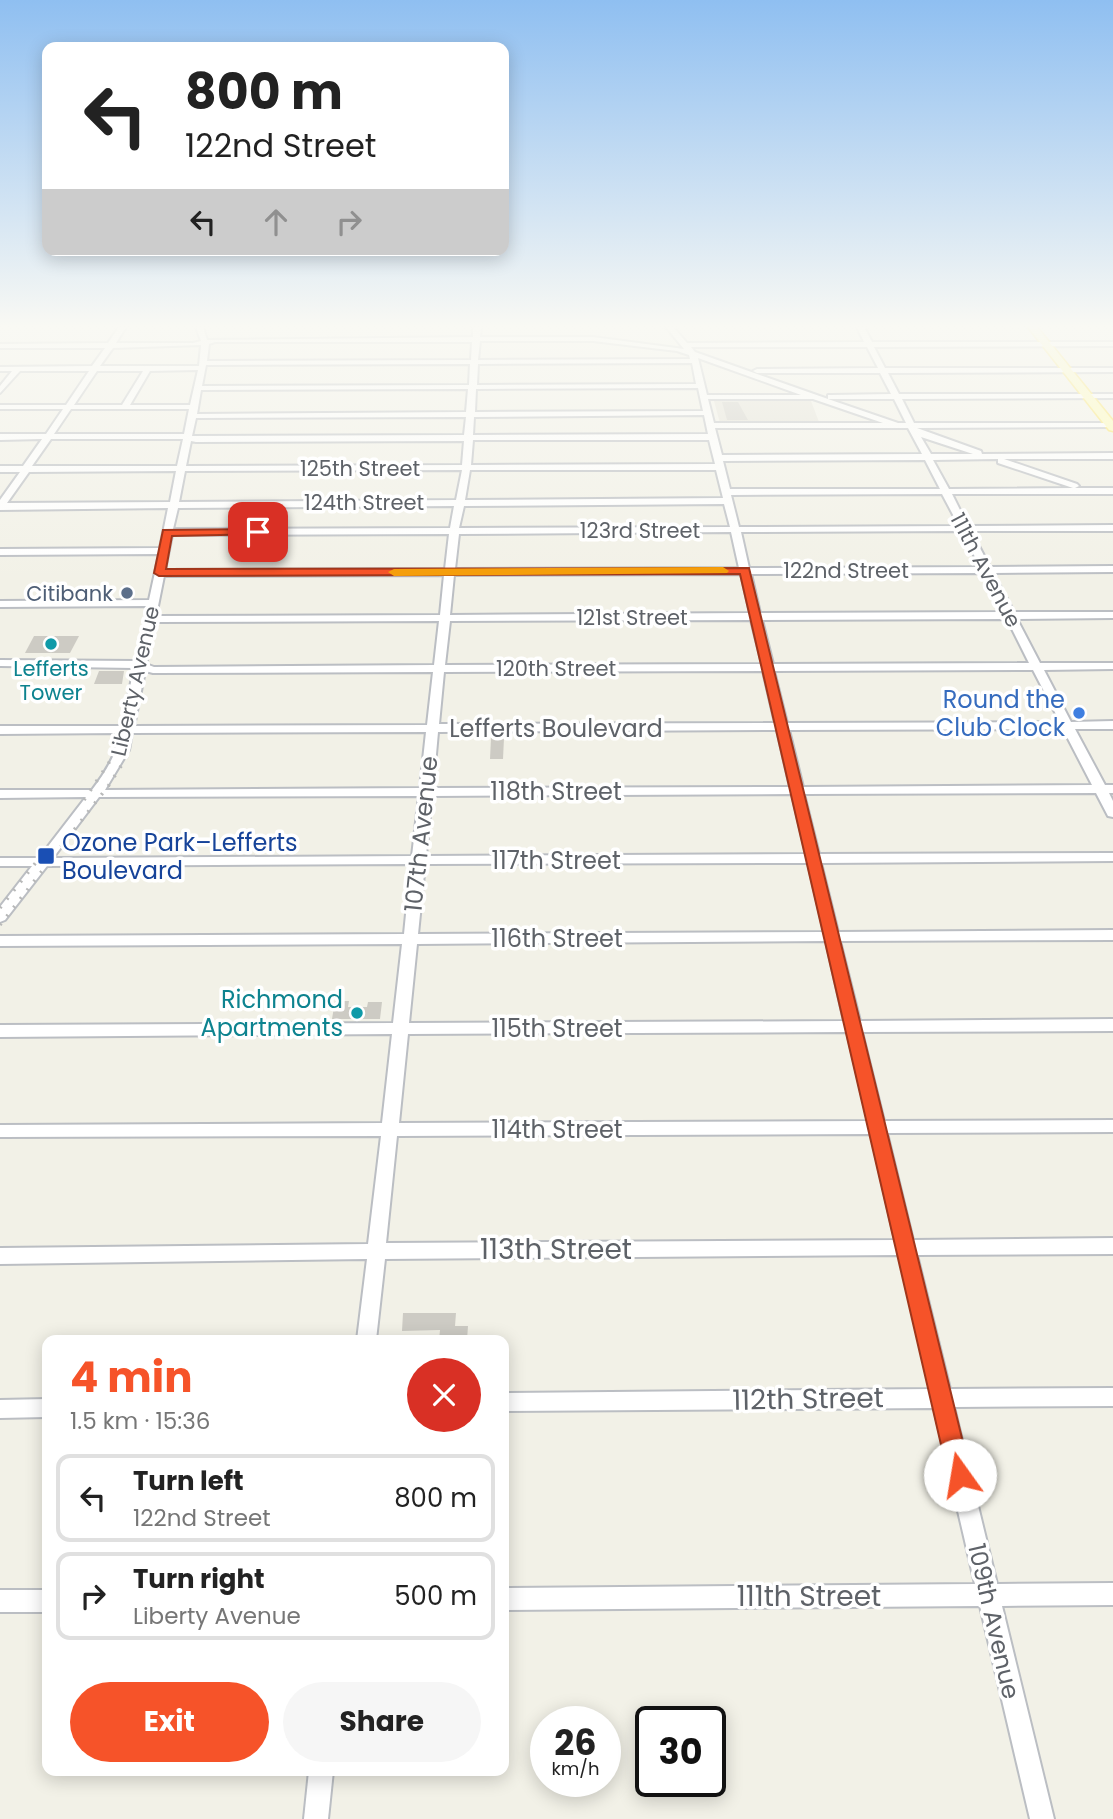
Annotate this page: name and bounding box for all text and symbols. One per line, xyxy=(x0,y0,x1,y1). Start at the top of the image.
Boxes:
text: 800 m xyxy=(185,58,343,126)
icon: left xyxy=(70,70,161,161)
text: 122nd Street xyxy=(185,123,376,168)
icon: left xyxy=(184,203,222,241)
icon: ahead xyxy=(257,203,295,241)
icon: right xyxy=(330,203,368,241)
street label: 125th Street xyxy=(300,454,420,483)
street label: 124th Street xyxy=(304,488,424,517)
pin xyxy=(228,502,288,562)
street label: 111th Avenue xyxy=(944,508,1028,632)
icon: arrive xyxy=(239,513,277,551)
street label: 123rd Street xyxy=(580,516,700,545)
street label: 122nd Street xyxy=(783,556,909,585)
place label: Citibank xyxy=(26,579,113,608)
marker: Citibank xyxy=(119,585,135,601)
street label: Liberty Avenue xyxy=(104,603,166,759)
street label: 121st Street xyxy=(576,603,688,632)
marker: Lefferts Tower xyxy=(43,636,59,652)
place label: Lefferts Tower xyxy=(13,654,89,707)
street label: 120th Street xyxy=(496,654,616,683)
place label: Round the Club Clock xyxy=(936,683,1066,744)
marker: Round the Club Clock xyxy=(1071,705,1087,721)
street label: Lefferts Boulevard xyxy=(449,712,663,745)
street label: 107th Avenue xyxy=(396,754,446,914)
street label: 118th Street xyxy=(490,775,622,808)
place label: Ozone Park–Lefferts Boulevard xyxy=(62,826,298,887)
street label: 117th Street xyxy=(491,844,621,877)
marker: Ozone Park–Lefferts Boulevard xyxy=(36,846,56,866)
street label: 116th Street xyxy=(491,922,623,955)
place label: Richmond Apartments xyxy=(200,983,343,1044)
marker: Richmond Apartments xyxy=(349,1005,365,1021)
street label: 115th Street xyxy=(491,1012,623,1045)
street label: 114th Street xyxy=(491,1113,623,1146)
street label: 113th Street xyxy=(480,1230,632,1269)
text: 4 min xyxy=(70,1348,193,1407)
button: close xyxy=(407,1358,481,1432)
street label: 112th Street xyxy=(732,1378,884,1420)
text: 1.5 km · 15:36 xyxy=(70,1405,210,1437)
position arrow xyxy=(923,1438,997,1512)
text: Turn left xyxy=(133,1463,244,1499)
icon: left xyxy=(74,1479,112,1517)
text: 800 m xyxy=(394,1480,477,1516)
text: 122nd Street xyxy=(133,1502,271,1534)
street label: 109th Avenue xyxy=(960,1540,1028,1702)
text: Turn right xyxy=(133,1561,265,1597)
icon: right xyxy=(74,1577,112,1615)
street label: 111th Street xyxy=(737,1577,881,1616)
text: 500 m xyxy=(394,1578,477,1614)
text: Liberty Avenue xyxy=(133,1600,301,1632)
button: Exit xyxy=(70,1682,269,1762)
button: Share xyxy=(283,1682,481,1762)
speed limit sign: 30 xyxy=(635,1706,726,1797)
text: 26 xyxy=(554,1718,597,1767)
text: km/h xyxy=(552,1756,599,1781)

